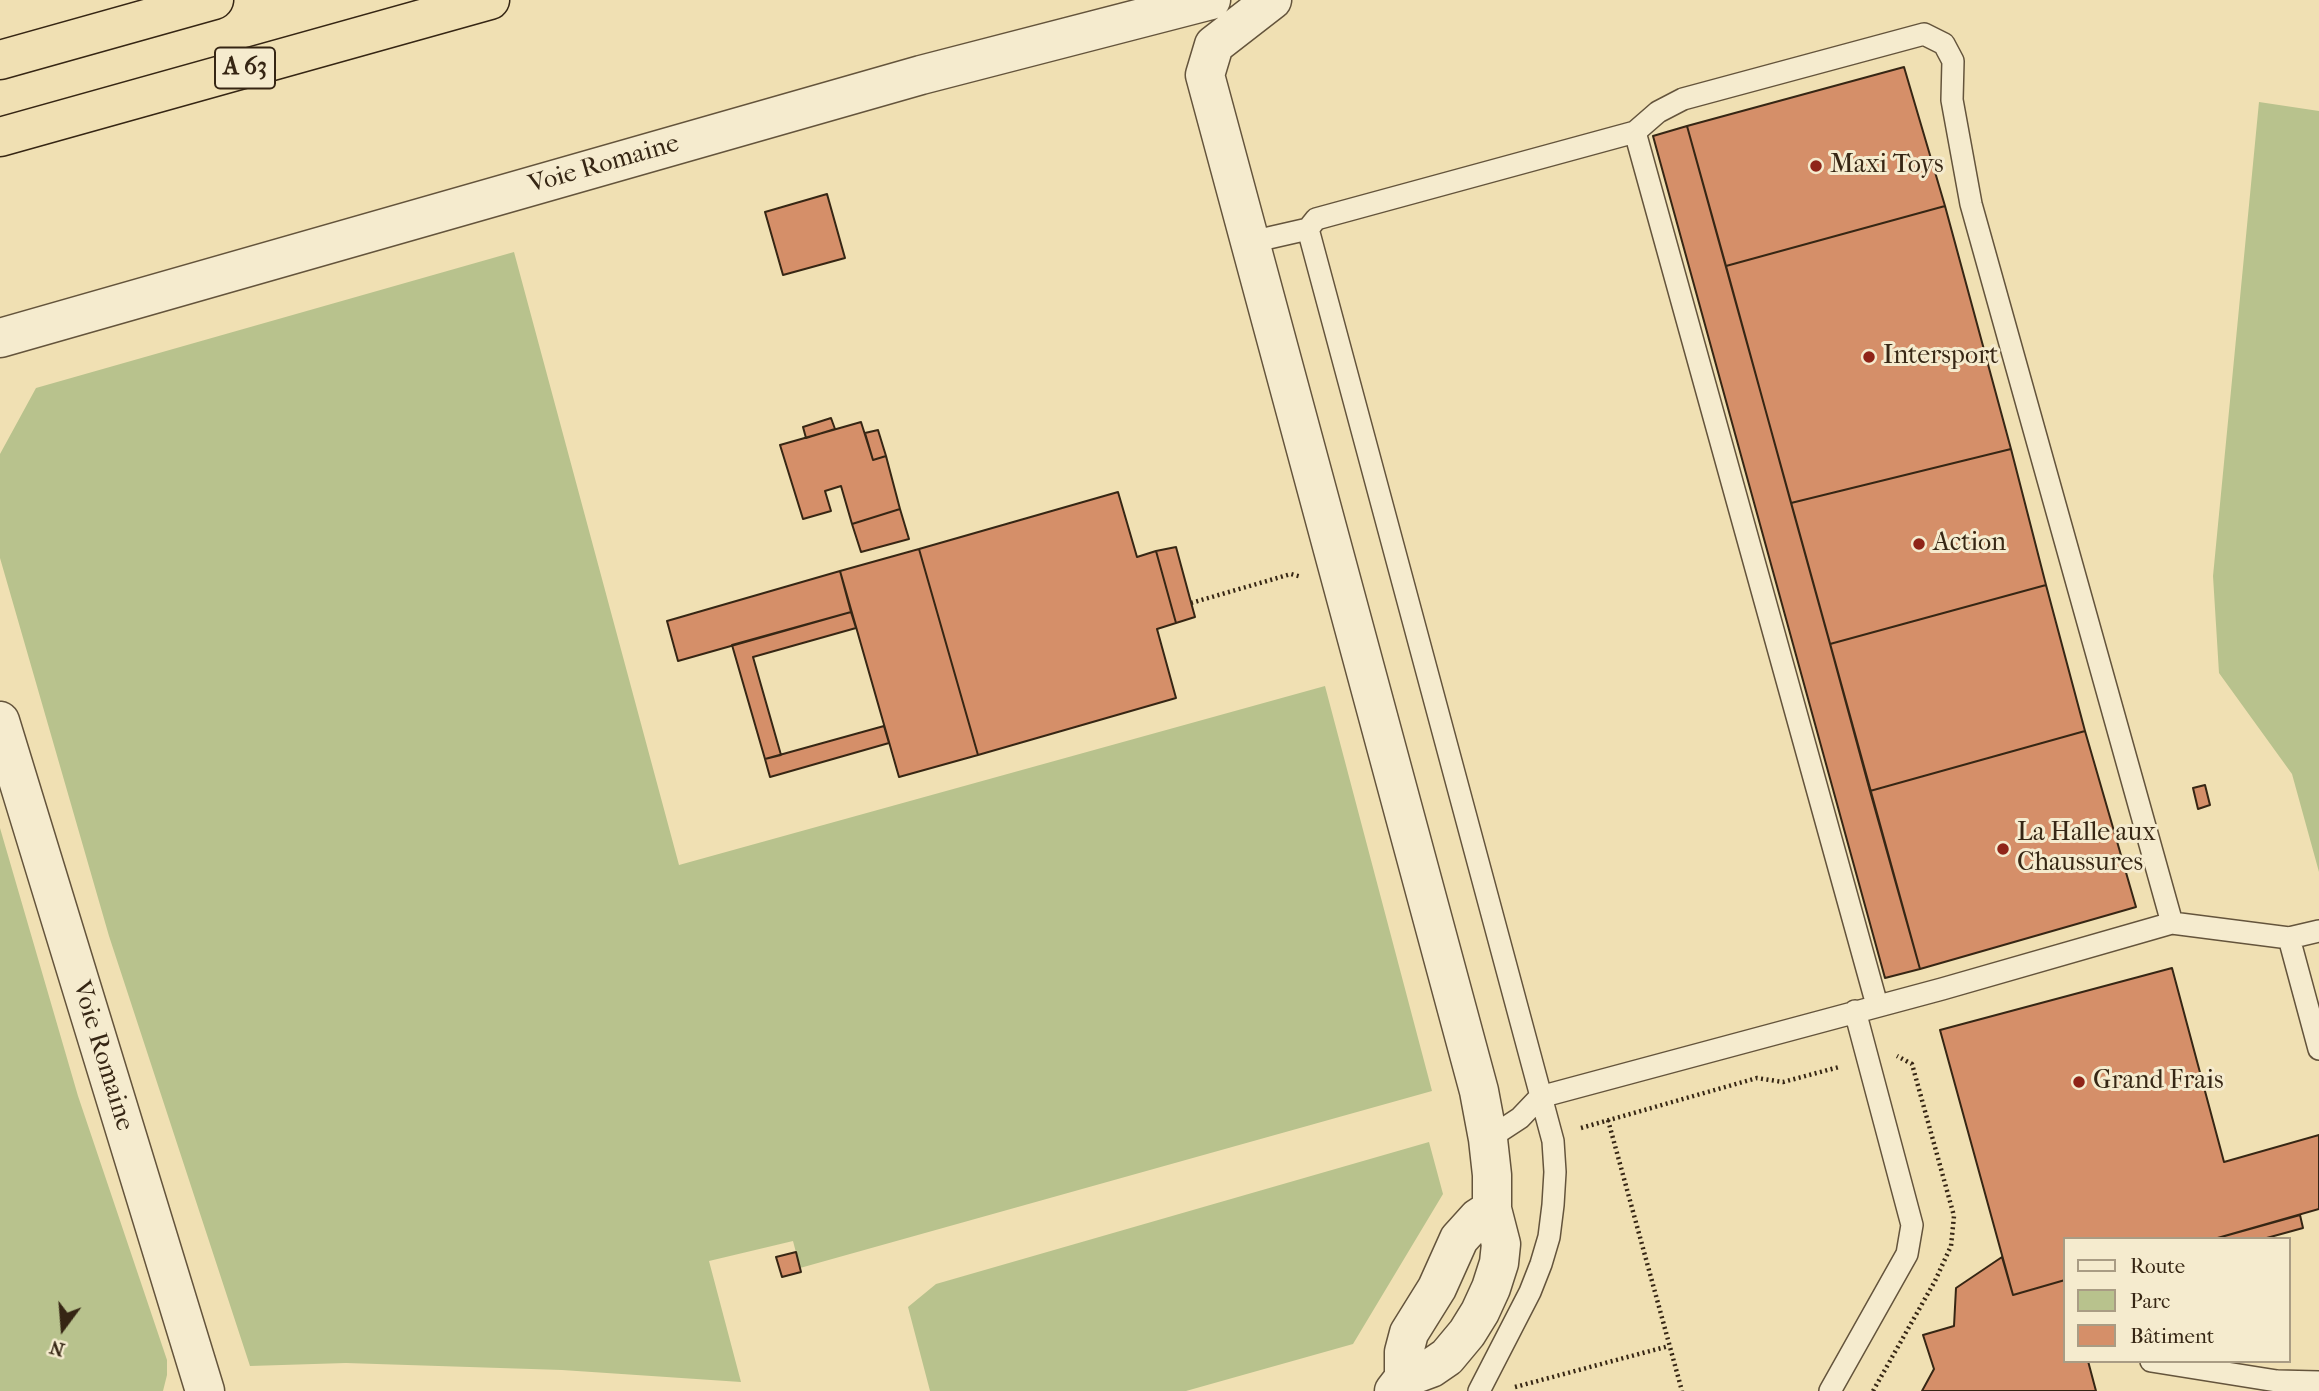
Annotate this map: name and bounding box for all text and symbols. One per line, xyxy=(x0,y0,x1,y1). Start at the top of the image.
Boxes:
road number: A 63 xyxy=(215,47,275,88)
street label: Voie Romaine xyxy=(525,129,683,201)
place label: Maxi Toys xyxy=(1830,150,1943,182)
marker: Maxi Toys xyxy=(1808,158,1824,174)
place label: Intersport xyxy=(1883,341,1998,373)
marker: Intersport xyxy=(1861,349,1877,365)
place label: Action xyxy=(1933,528,2006,560)
marker: Action xyxy=(1911,536,1927,552)
place label: La Halle aux Chaussures xyxy=(2017,818,2156,880)
marker: La Halle aux Chaussures xyxy=(1995,841,2011,857)
street label: Voie Romaine xyxy=(64,977,140,1135)
place label: Grand Frais xyxy=(2093,1066,2223,1098)
marker: Grand Frais xyxy=(2071,1074,2087,1090)
legend xyxy=(2064,1237,2291,1363)
text: Route xyxy=(2130,1254,2185,1278)
text: Parc xyxy=(2130,1289,2170,1313)
north arrow xyxy=(28,1293,98,1363)
text: Bâtiment xyxy=(2130,1324,2214,1348)
text: N xyxy=(47,1336,67,1361)

